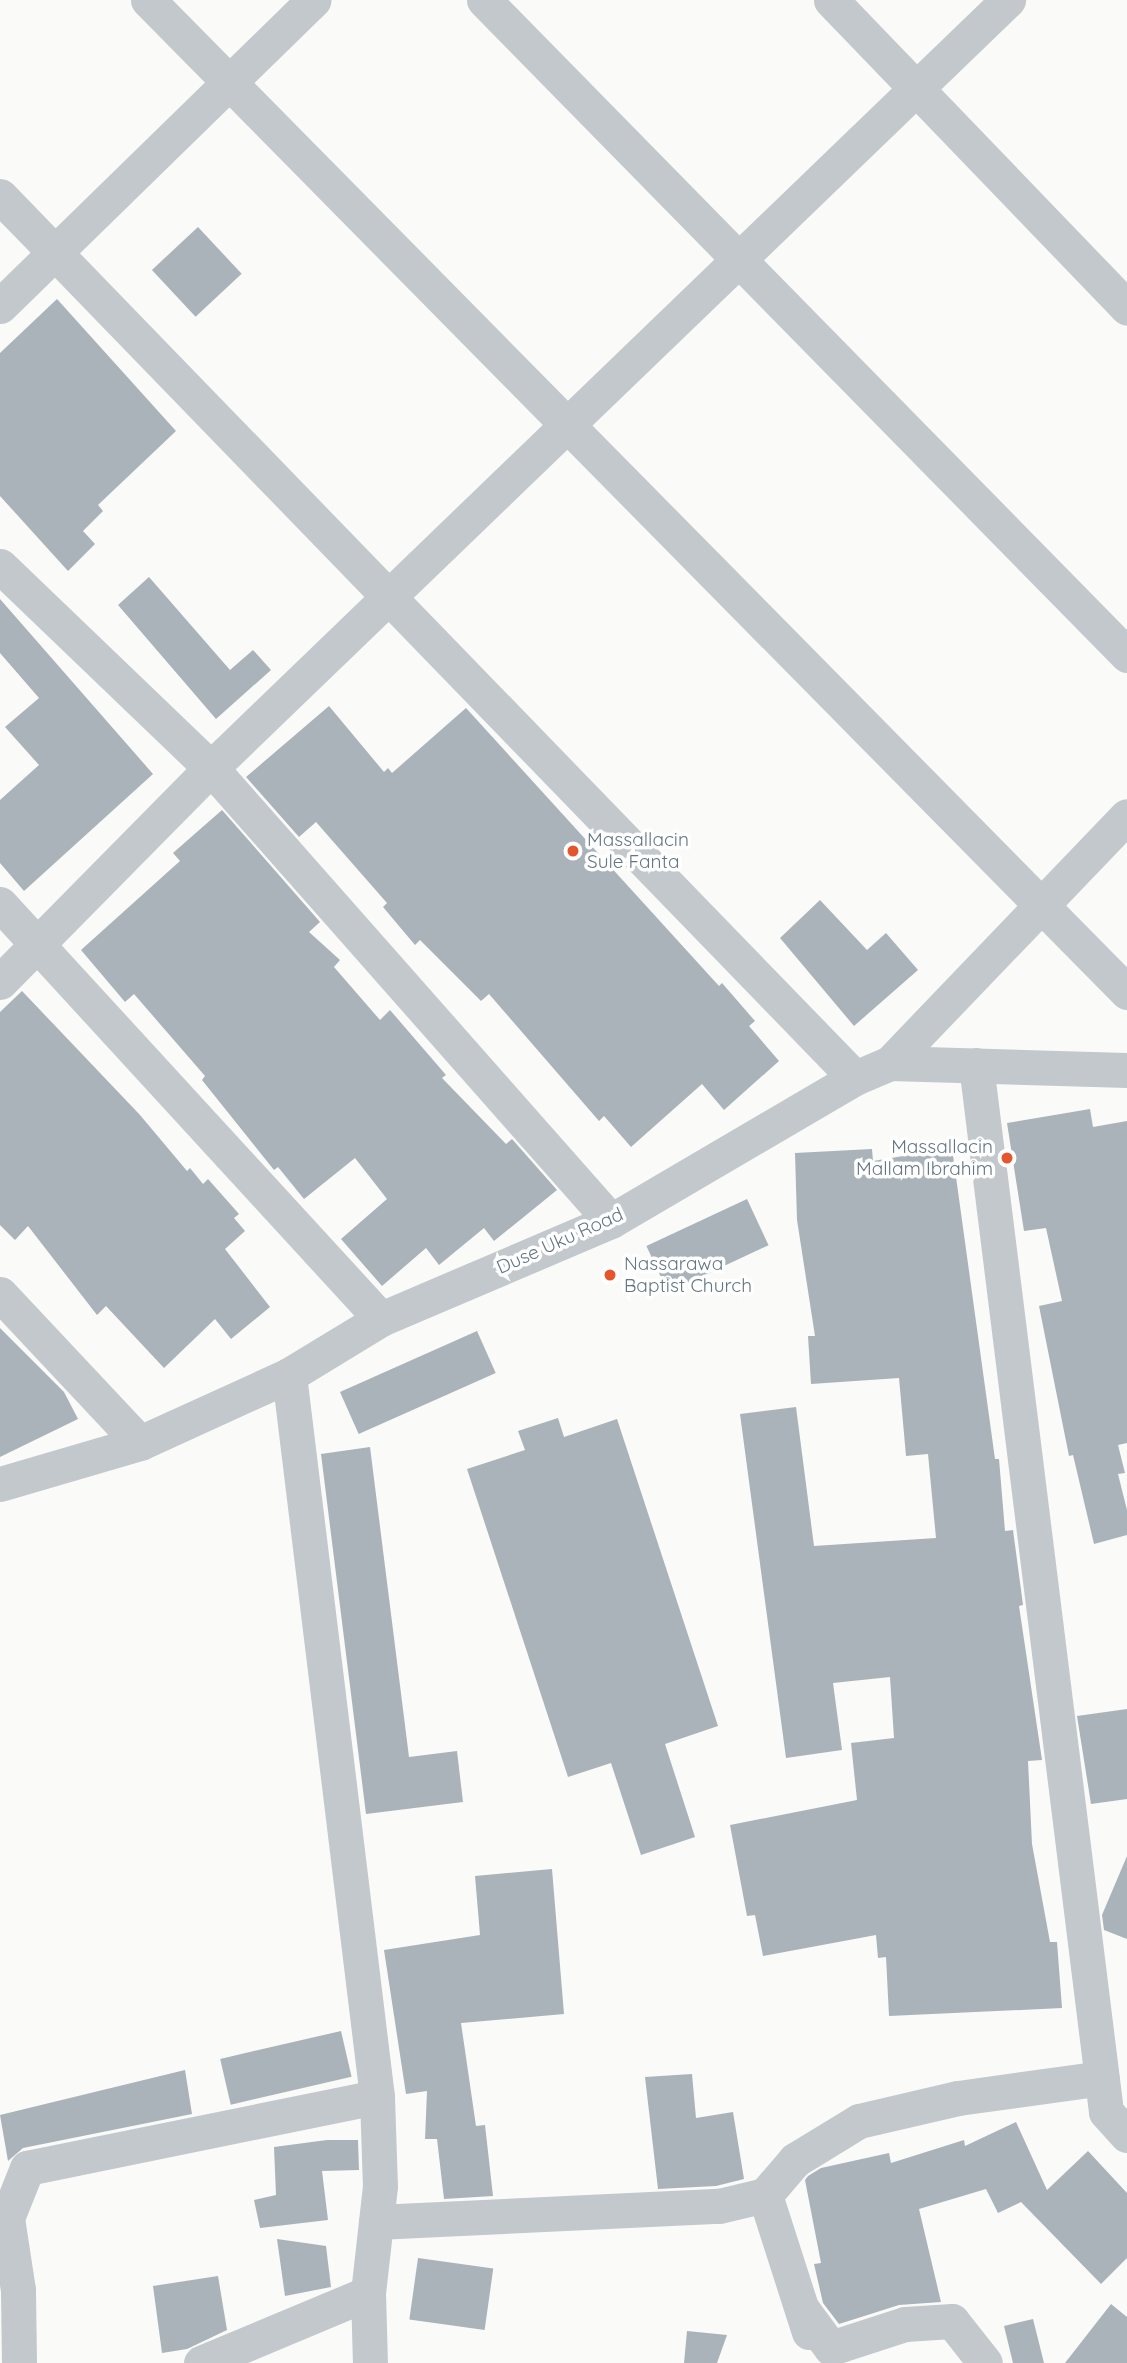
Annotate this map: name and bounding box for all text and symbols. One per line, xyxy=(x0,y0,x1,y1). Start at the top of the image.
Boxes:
place label: Massallacin Sule Fanta xyxy=(587,829,689,873)
marker: Massallacin Sule Fanta xyxy=(565,843,581,859)
place label: Massallacin Mallam Ibrahim xyxy=(856,1136,993,1180)
marker: Massallacin Mallam Ibrahim xyxy=(999,1150,1015,1166)
street label: Duse Uku Road xyxy=(493,1203,627,1279)
place label: Nassarawa Baptist Church xyxy=(624,1253,752,1297)
marker: Nassarawa Baptist Church xyxy=(602,1267,618,1283)

